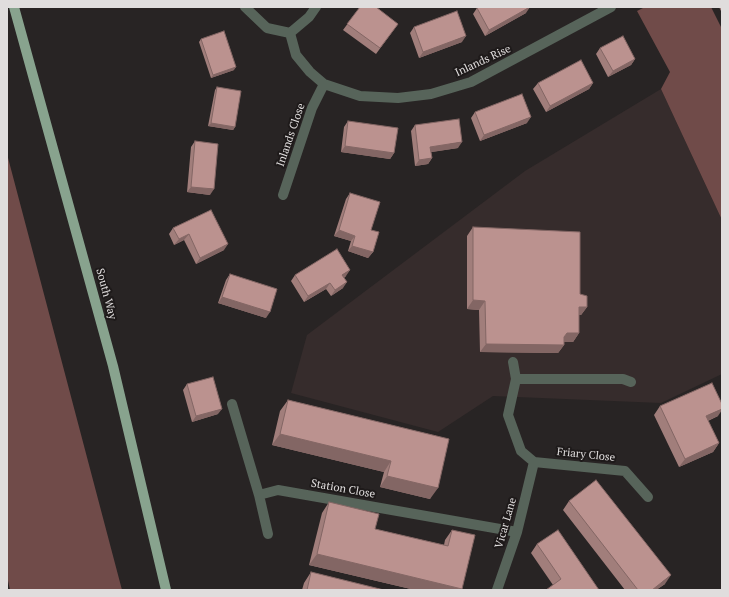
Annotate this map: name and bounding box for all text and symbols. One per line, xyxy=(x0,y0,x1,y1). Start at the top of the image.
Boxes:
street label: Inlands Rise xyxy=(453,42,513,80)
street label: Inlands Close xyxy=(274,102,308,168)
street label: South Way xyxy=(93,267,119,321)
street label: Friary Close xyxy=(556,445,616,465)
street label: Station Close xyxy=(310,477,376,501)
street label: Vicar Lane xyxy=(492,496,520,550)

